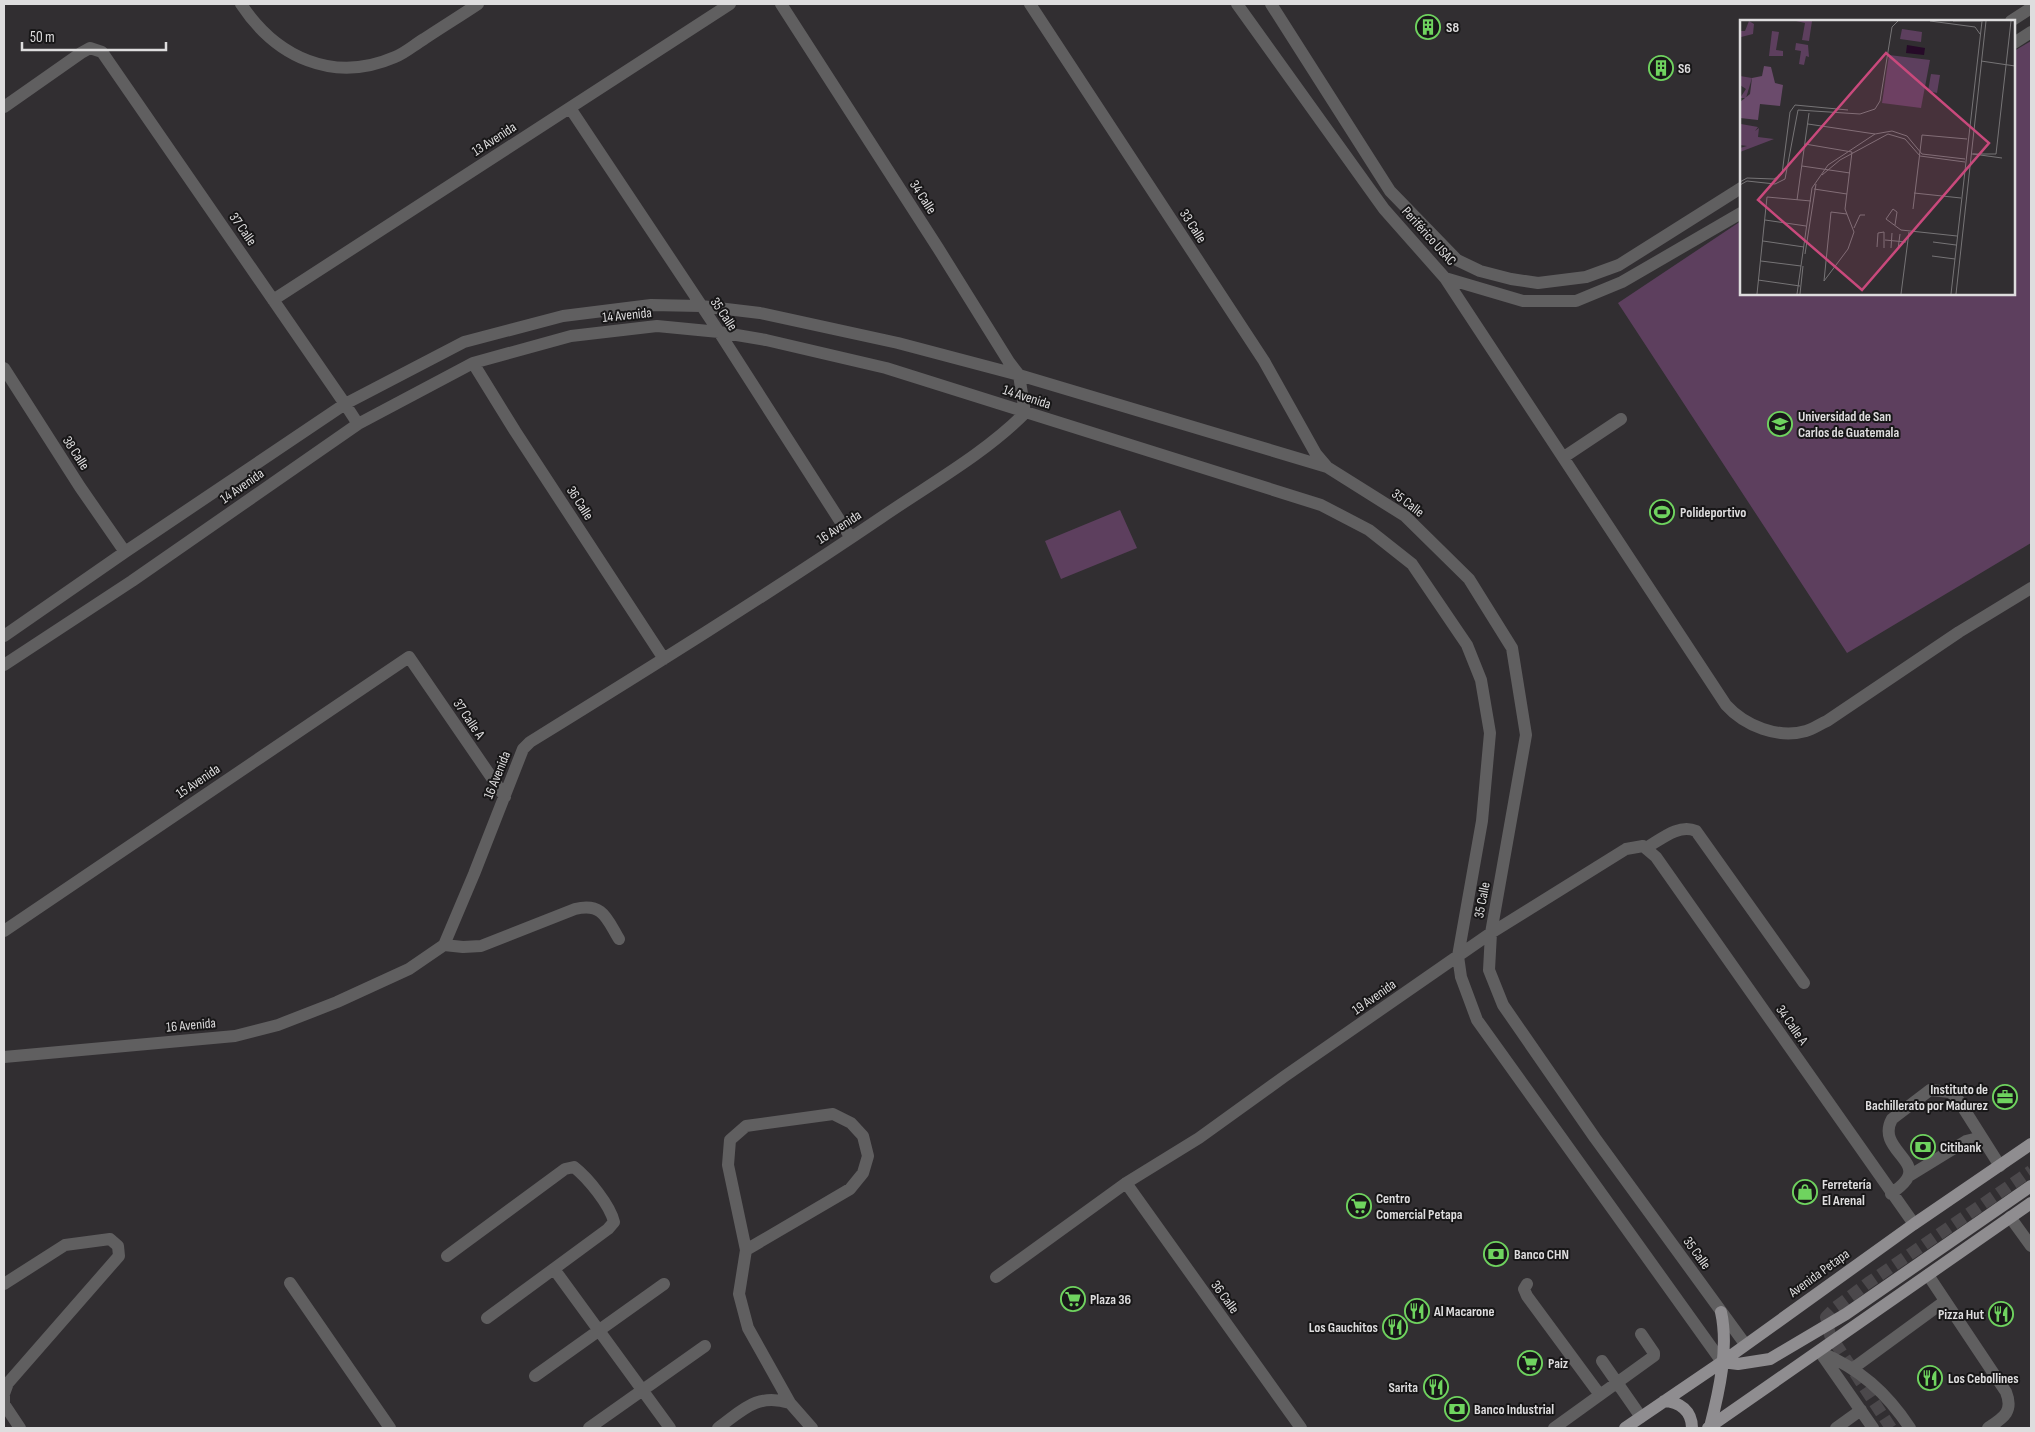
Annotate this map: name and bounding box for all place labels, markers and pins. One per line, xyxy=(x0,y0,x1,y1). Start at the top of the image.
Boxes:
building icon: S8 xyxy=(1415,14,1441,40)
place label: S8 xyxy=(1446,19,1459,36)
building icon: S6 xyxy=(1648,55,1674,81)
place label: S6 xyxy=(1678,60,1691,77)
place label: Universidad de San Carlos de Guatemala xyxy=(1798,408,1899,441)
school or university icon: Universidad de San Carlos de Guatemala xyxy=(1767,411,1793,437)
sports icon: Polideportivo xyxy=(1649,499,1675,525)
place label: Polideportivo xyxy=(1680,504,1746,521)
place label: Instituto de Bachillerato por Madurez xyxy=(1865,1081,1989,1114)
office icon: Instituto de Bachillerato por Madurez xyxy=(1992,1084,2018,1110)
bank icon: Citibank xyxy=(1910,1134,1936,1160)
place label: Citibank xyxy=(1940,1139,1982,1156)
place label: Ferretería El Arenal xyxy=(1822,1176,1872,1209)
shop icon: Ferretería El Arenal xyxy=(1792,1179,1818,1205)
place label: Centro Comercial Petapa xyxy=(1376,1190,1463,1223)
supermarket icon: Centro Comercial Petapa xyxy=(1346,1193,1372,1219)
bank icon: Banco CHN xyxy=(1483,1241,1509,1267)
place label: Banco CHN xyxy=(1514,1246,1569,1263)
supermarket icon: Plaza 36 xyxy=(1060,1286,1086,1312)
place label: Plaza 36 xyxy=(1090,1291,1131,1308)
restaurant icon: Al Macarone xyxy=(1404,1298,1430,1324)
restaurant icon: Pizza Hut xyxy=(1988,1301,2014,1327)
place label: Al Macarone xyxy=(1433,1303,1494,1320)
place label: Pizza Hut xyxy=(1938,1306,1984,1323)
restaurant icon: Los Gauchitos xyxy=(1382,1314,1408,1340)
place label: Los Gauchitos xyxy=(1309,1319,1378,1336)
supermarket icon: Paiz xyxy=(1517,1350,1543,1376)
place label: Paiz xyxy=(1548,1355,1569,1372)
restaurant icon: Los Cebollines xyxy=(1917,1365,1943,1391)
place label: Los Cebollines xyxy=(1948,1370,2019,1387)
restaurant icon: Sarita xyxy=(1423,1374,1449,1400)
place label: Sarita xyxy=(1388,1379,1418,1396)
bank icon: Banco Industrial xyxy=(1444,1396,1470,1422)
place label: Banco Industrial xyxy=(1474,1401,1554,1418)

